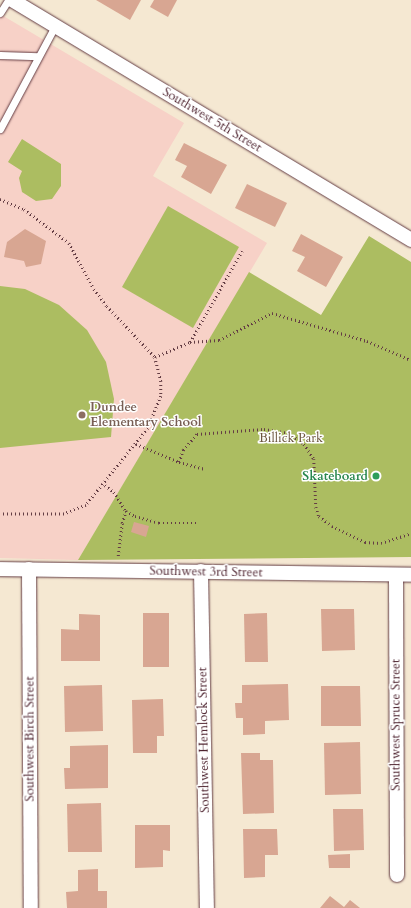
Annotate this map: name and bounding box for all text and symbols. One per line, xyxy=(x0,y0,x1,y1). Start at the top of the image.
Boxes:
street label: Southwest 5th Street xyxy=(160,84,264,156)
place label: Dundee Elementary School xyxy=(90,400,202,431)
marker: Dundee Elementary School xyxy=(77,410,87,420)
park label: Billick Park xyxy=(259,430,323,446)
place label: Skateboard xyxy=(302,468,368,484)
marker: Skateboard xyxy=(371,471,381,481)
street label: Southwest 3rd Street xyxy=(149,563,263,581)
street label: Southwest Spruce Street xyxy=(388,659,404,791)
street label: Southwest Hemlock Street xyxy=(195,667,213,813)
street label: Southwest Birch Street xyxy=(22,676,38,802)

